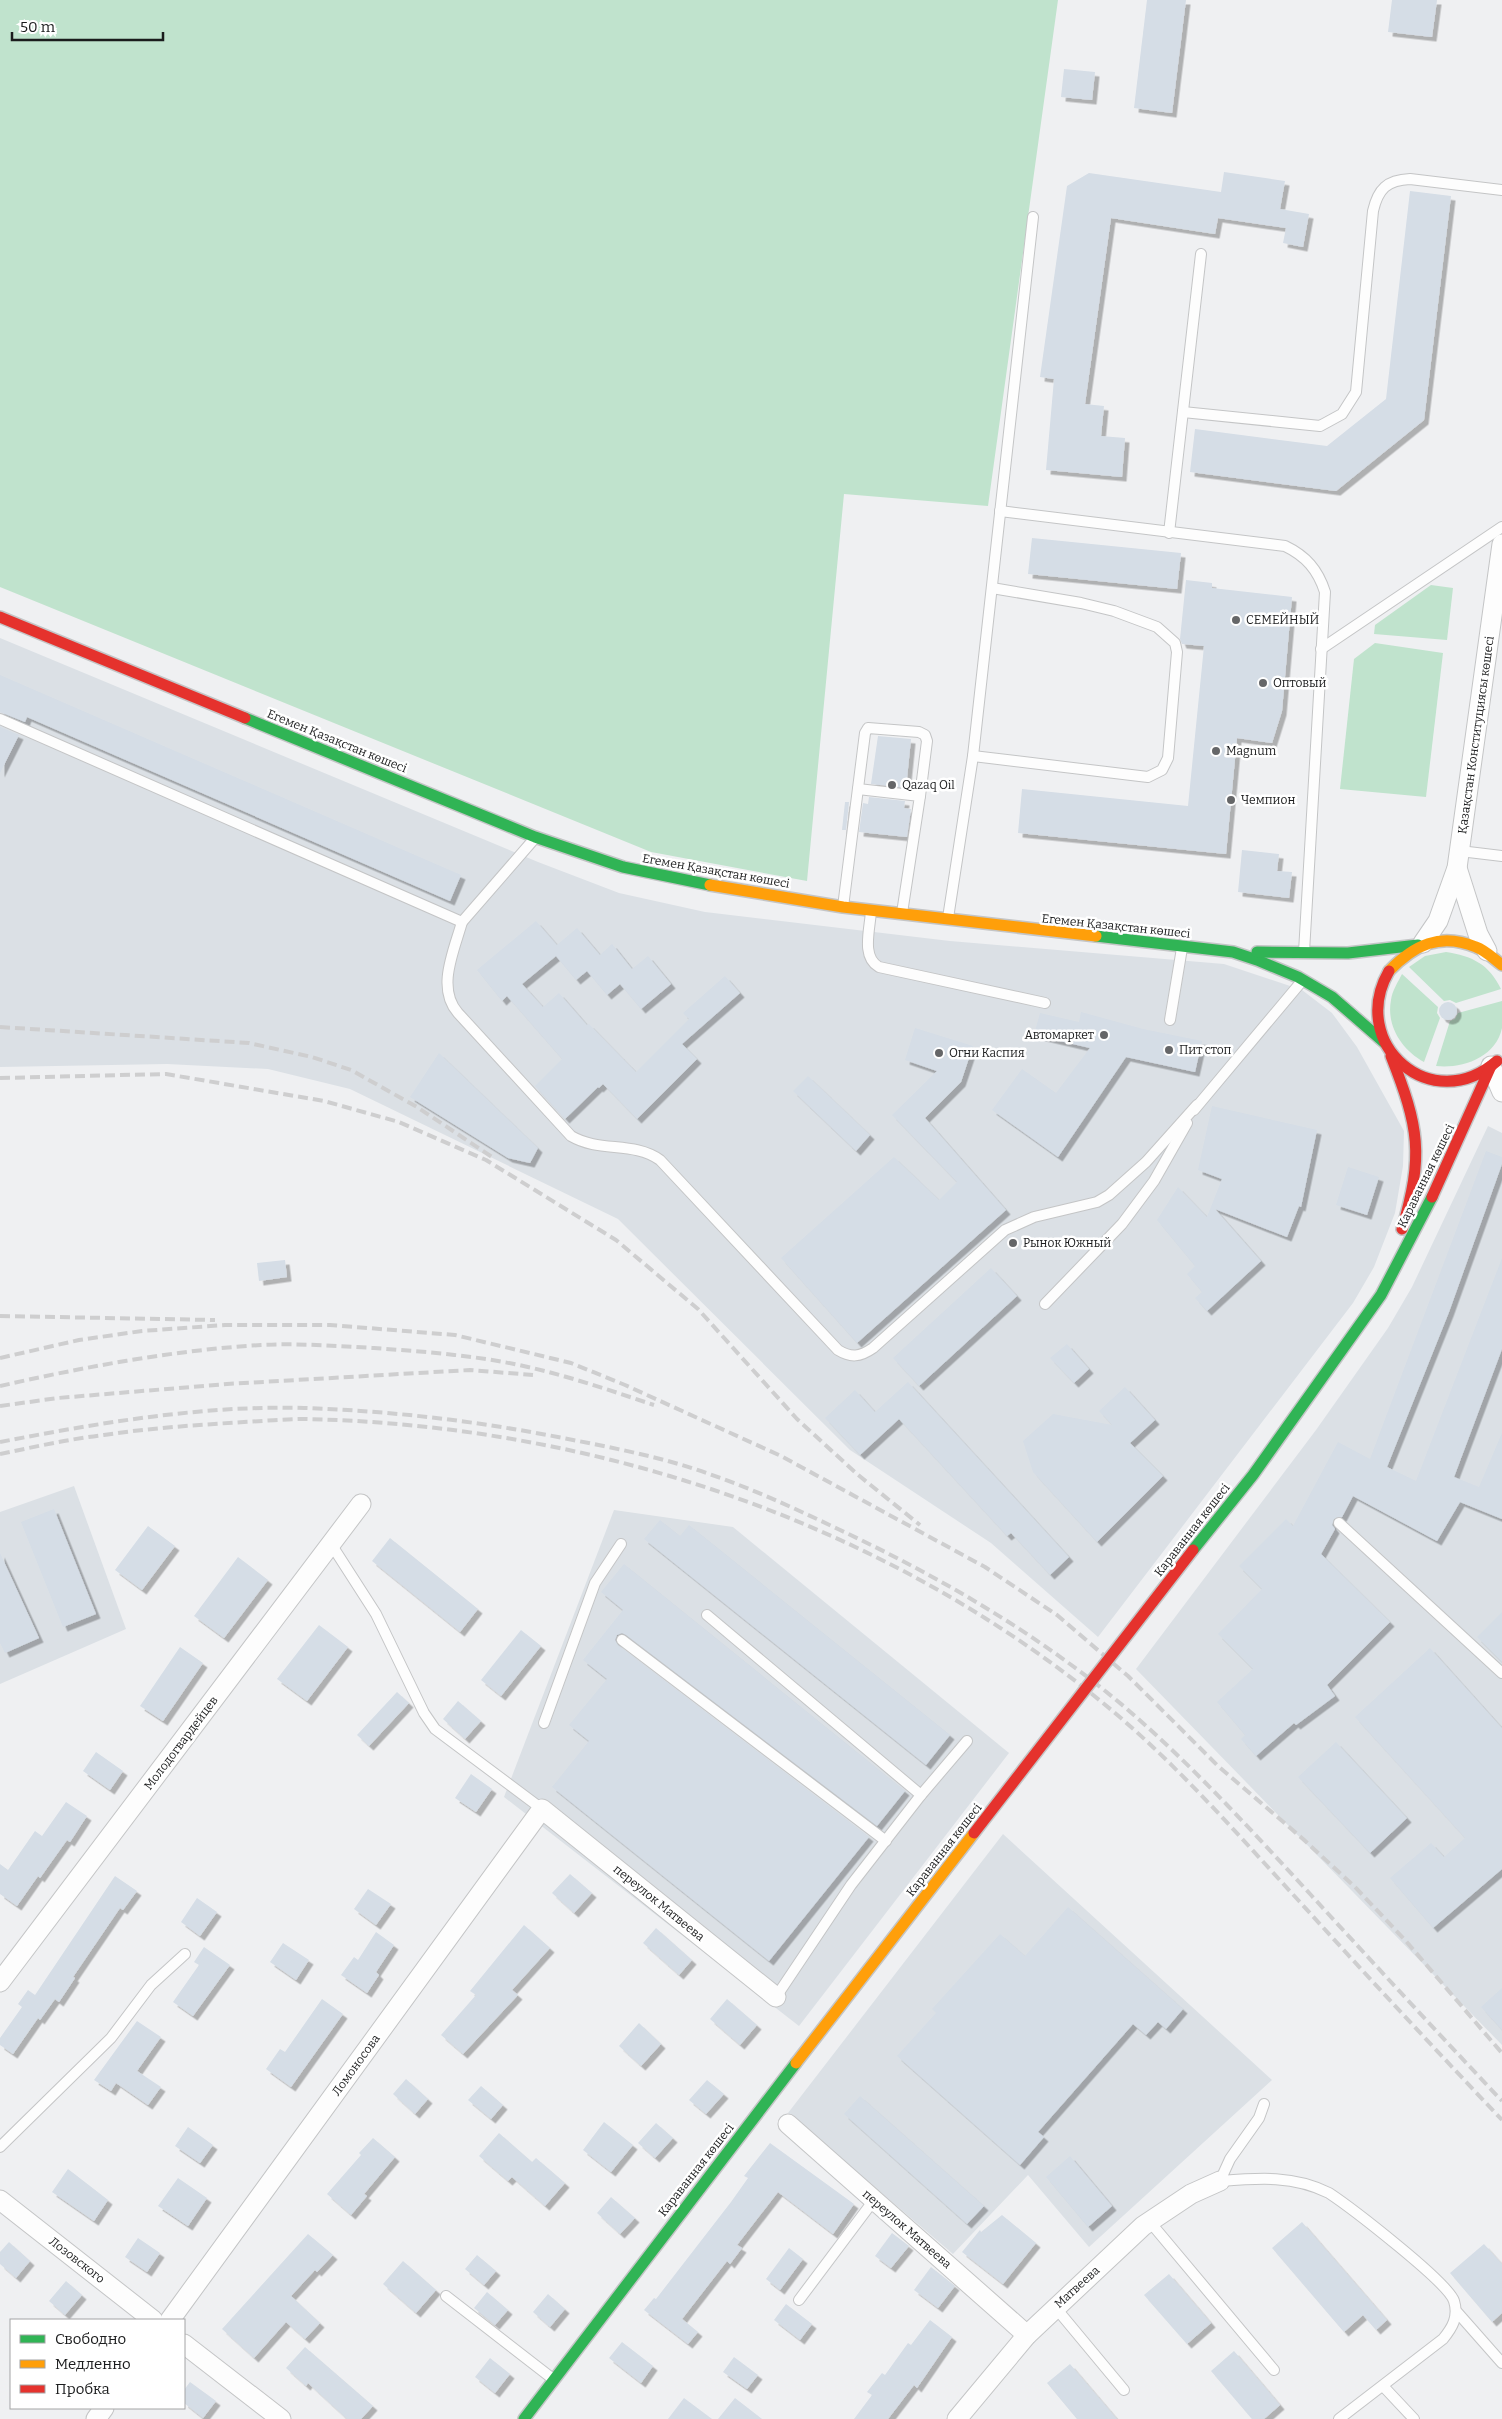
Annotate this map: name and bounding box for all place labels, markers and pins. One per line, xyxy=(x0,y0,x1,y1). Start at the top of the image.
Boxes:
place label: СЕМЕЙНЫЙ xyxy=(1246,612,1319,627)
marker: СЕМЕЙНЫЙ xyxy=(1230,614,1242,626)
place label: Оптовый xyxy=(1273,676,1327,690)
marker: Оптовый xyxy=(1257,677,1269,689)
place label: Magnum xyxy=(1226,744,1277,758)
marker: Magnum xyxy=(1210,745,1222,757)
place label: Qazaq Oil xyxy=(902,778,955,792)
marker: Qazaq Oil xyxy=(886,779,898,791)
place label: Чемпион xyxy=(1241,793,1295,807)
marker: Чемпион xyxy=(1225,794,1237,806)
place label: Автомаркет xyxy=(1025,1028,1094,1042)
marker: Автомаркет xyxy=(1098,1029,1110,1041)
place label: Пит стоп xyxy=(1179,1043,1232,1057)
marker: Пит стоп xyxy=(1163,1044,1175,1056)
place label: Огни Каспия xyxy=(949,1046,1025,1060)
marker: Огни Каспия xyxy=(933,1047,945,1059)
place label: Рынок Южный xyxy=(1023,1236,1111,1250)
marker: Рынок Южный xyxy=(1007,1237,1019,1249)

